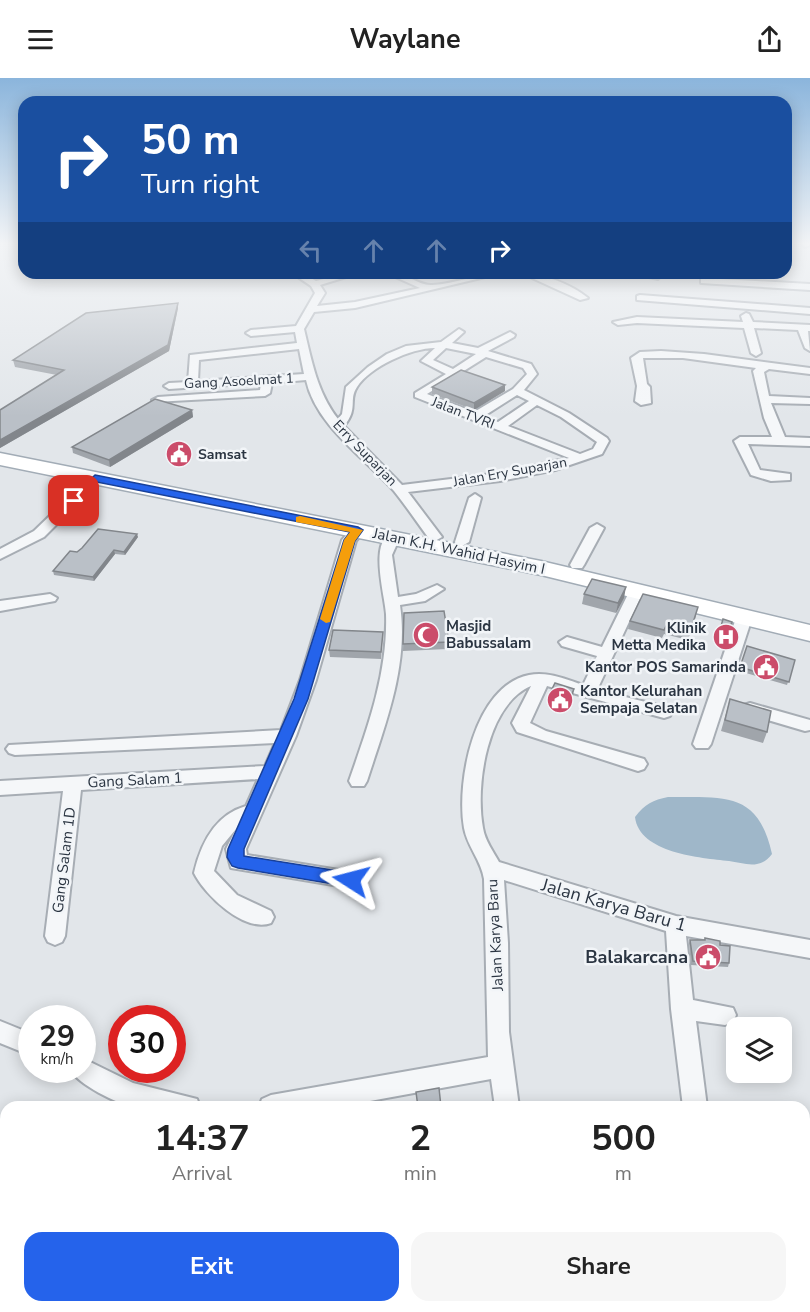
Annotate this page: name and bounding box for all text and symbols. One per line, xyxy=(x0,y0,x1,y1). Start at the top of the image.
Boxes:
text: Waylane xyxy=(349,21,461,58)
icon: menu xyxy=(24,23,57,56)
icon: share xyxy=(753,23,786,56)
text: 50 m xyxy=(141,112,240,169)
icon: right xyxy=(42,120,120,198)
text: Turn right xyxy=(141,166,259,203)
icon: left xyxy=(294,234,327,267)
icon: ahead xyxy=(357,234,390,267)
icon: ahead xyxy=(420,234,453,267)
icon: right xyxy=(483,234,516,267)
street label: Gang Asoelmat 1 xyxy=(184,369,294,393)
street label: Jalan TVRI xyxy=(428,392,497,434)
street label: Erry Suparjan xyxy=(329,416,401,490)
public building icon: Samsat xyxy=(164,439,194,469)
place label: Samsat xyxy=(198,445,247,464)
street label: Jalan Ery Suparjan xyxy=(451,453,568,492)
pin xyxy=(48,475,99,526)
icon: arrive xyxy=(57,484,90,517)
street label: Jalan K.H. Wahid Hasyim I xyxy=(370,523,547,579)
place label: Masjid Babussalam xyxy=(446,616,531,653)
place label: Klinik Metta Medika xyxy=(611,618,707,655)
mosque icon: Masjid Babussalam xyxy=(411,620,441,650)
hospital icon: Klinik Metta Medika xyxy=(711,622,741,652)
public building icon: Kantor POS Samarinda xyxy=(751,652,781,682)
place label: Kantor POS Samarinda xyxy=(585,657,746,677)
place label: Kantor Kelurahan Sempaja Selatan xyxy=(580,681,702,718)
public building icon: Kantor Kelurahan Sempaja Selatan xyxy=(545,685,575,715)
street label: Gang Salam 1 xyxy=(87,768,183,792)
street label: Gang Salam 1D xyxy=(48,806,80,914)
position arrow xyxy=(319,848,383,912)
street label: Jalan Karya Baru 1 xyxy=(538,873,689,937)
street label: Jalan Karya Baru xyxy=(482,879,508,992)
public building icon: Balakarcana xyxy=(693,942,723,972)
place label: Balakarcana xyxy=(585,945,688,969)
speed limit sign: 30 xyxy=(108,1005,186,1083)
text: 29 xyxy=(39,1016,75,1057)
map controls xyxy=(726,1017,792,1083)
button: layers xyxy=(726,1017,792,1083)
text: km/h xyxy=(40,1049,74,1069)
text: 14:37 xyxy=(154,1114,250,1163)
text: 2 xyxy=(409,1114,431,1163)
text: 500 xyxy=(591,1114,656,1163)
text: Arrival xyxy=(172,1160,232,1187)
text: min xyxy=(404,1160,437,1187)
text: m xyxy=(615,1160,632,1187)
button: Exit xyxy=(24,1232,399,1301)
button: Share xyxy=(411,1232,786,1301)

